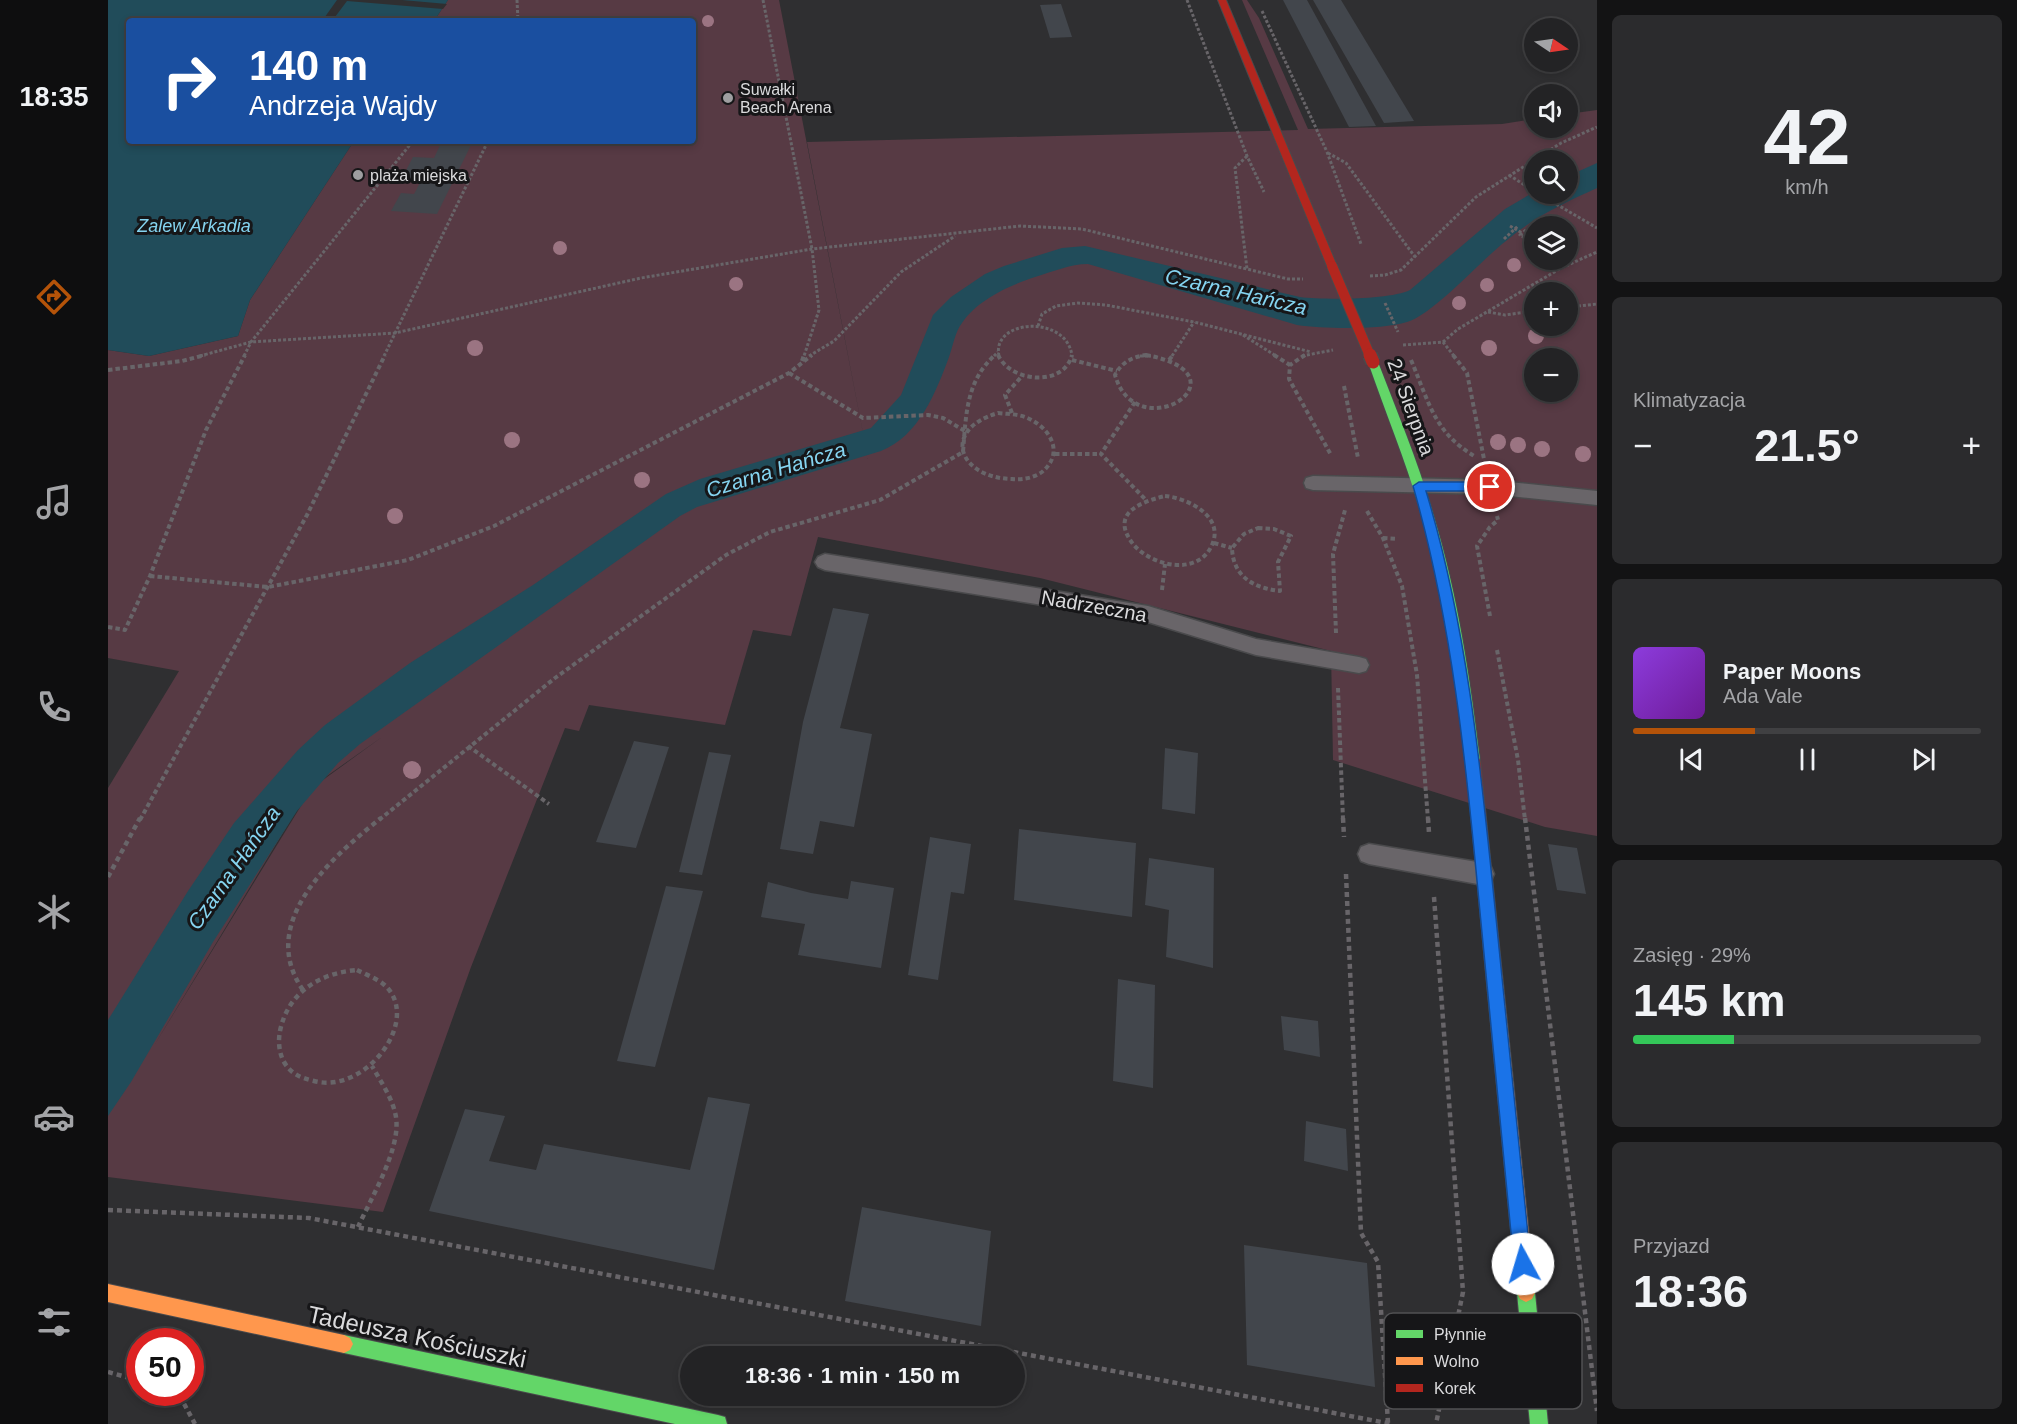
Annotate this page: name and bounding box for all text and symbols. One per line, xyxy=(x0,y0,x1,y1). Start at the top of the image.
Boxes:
north arrow xyxy=(1524,18,1578,72)
map controls xyxy=(1524,18,1578,402)
icon: right xyxy=(150,42,228,120)
text: 140 m xyxy=(249,42,368,89)
place label: Suwałki Beach Arena xyxy=(740,81,832,116)
text: 18:35 xyxy=(19,82,89,112)
button: sound xyxy=(1524,84,1578,138)
text: Andrzeja Wajdy xyxy=(249,91,437,121)
marker: Suwałki Beach Arena xyxy=(721,91,735,105)
text: 42 xyxy=(1764,93,1850,181)
button: search xyxy=(1524,150,1578,204)
place label: plaża miejska xyxy=(370,167,467,184)
marker: plaża miejska xyxy=(351,168,365,182)
text: km/h xyxy=(1785,176,1829,198)
water label: Zalew Arkadia xyxy=(136,216,251,236)
button: layers xyxy=(1524,216,1578,270)
water label: Czarna Hańcza xyxy=(1163,264,1309,319)
icon: directions xyxy=(33,276,75,318)
button: + xyxy=(1524,282,1578,336)
button: − xyxy=(1524,348,1578,402)
street label: 24 Sierpnia xyxy=(1383,356,1439,459)
text: Klimatyzacja xyxy=(1633,389,1745,411)
text: 21.5° xyxy=(1754,420,1860,471)
text: − xyxy=(1633,427,1652,464)
text: + xyxy=(1962,427,1981,464)
water label: Czarna Hańcza xyxy=(703,437,848,502)
pin xyxy=(1464,461,1515,512)
icon: arrive xyxy=(1473,470,1506,503)
icon: music xyxy=(33,481,75,523)
street label: Nadrzeczna xyxy=(1040,586,1149,626)
text: Paper Moons xyxy=(1723,659,1861,684)
text: Ada Vale xyxy=(1723,685,1803,707)
icon: phone xyxy=(33,686,75,728)
icon: previous xyxy=(1675,743,1708,776)
icon: pause xyxy=(1791,743,1824,776)
icon: next xyxy=(1907,743,1940,776)
water label: Czarna Hańcza xyxy=(183,802,285,934)
icon: climate xyxy=(33,891,75,933)
text: Zasięg · 29% xyxy=(1633,944,1751,966)
text: 145 km xyxy=(1633,975,1786,1026)
icon: car xyxy=(33,1096,75,1138)
position arrow xyxy=(1491,1232,1555,1296)
text: Przyjazd xyxy=(1633,1235,1710,1257)
text: 18:36 xyxy=(1633,1266,1748,1317)
street label: Tadeusza Kościuszki xyxy=(305,1300,529,1373)
icon: filters xyxy=(33,1301,75,1343)
legend xyxy=(1384,1313,1582,1409)
text: Płynnie xyxy=(1434,1326,1487,1343)
speed limit sign: 50 xyxy=(126,1328,204,1406)
text: Wolno xyxy=(1434,1353,1479,1370)
text: 18:36 · 1 min · 150 m xyxy=(745,1363,960,1388)
text: Korek xyxy=(1434,1380,1477,1397)

